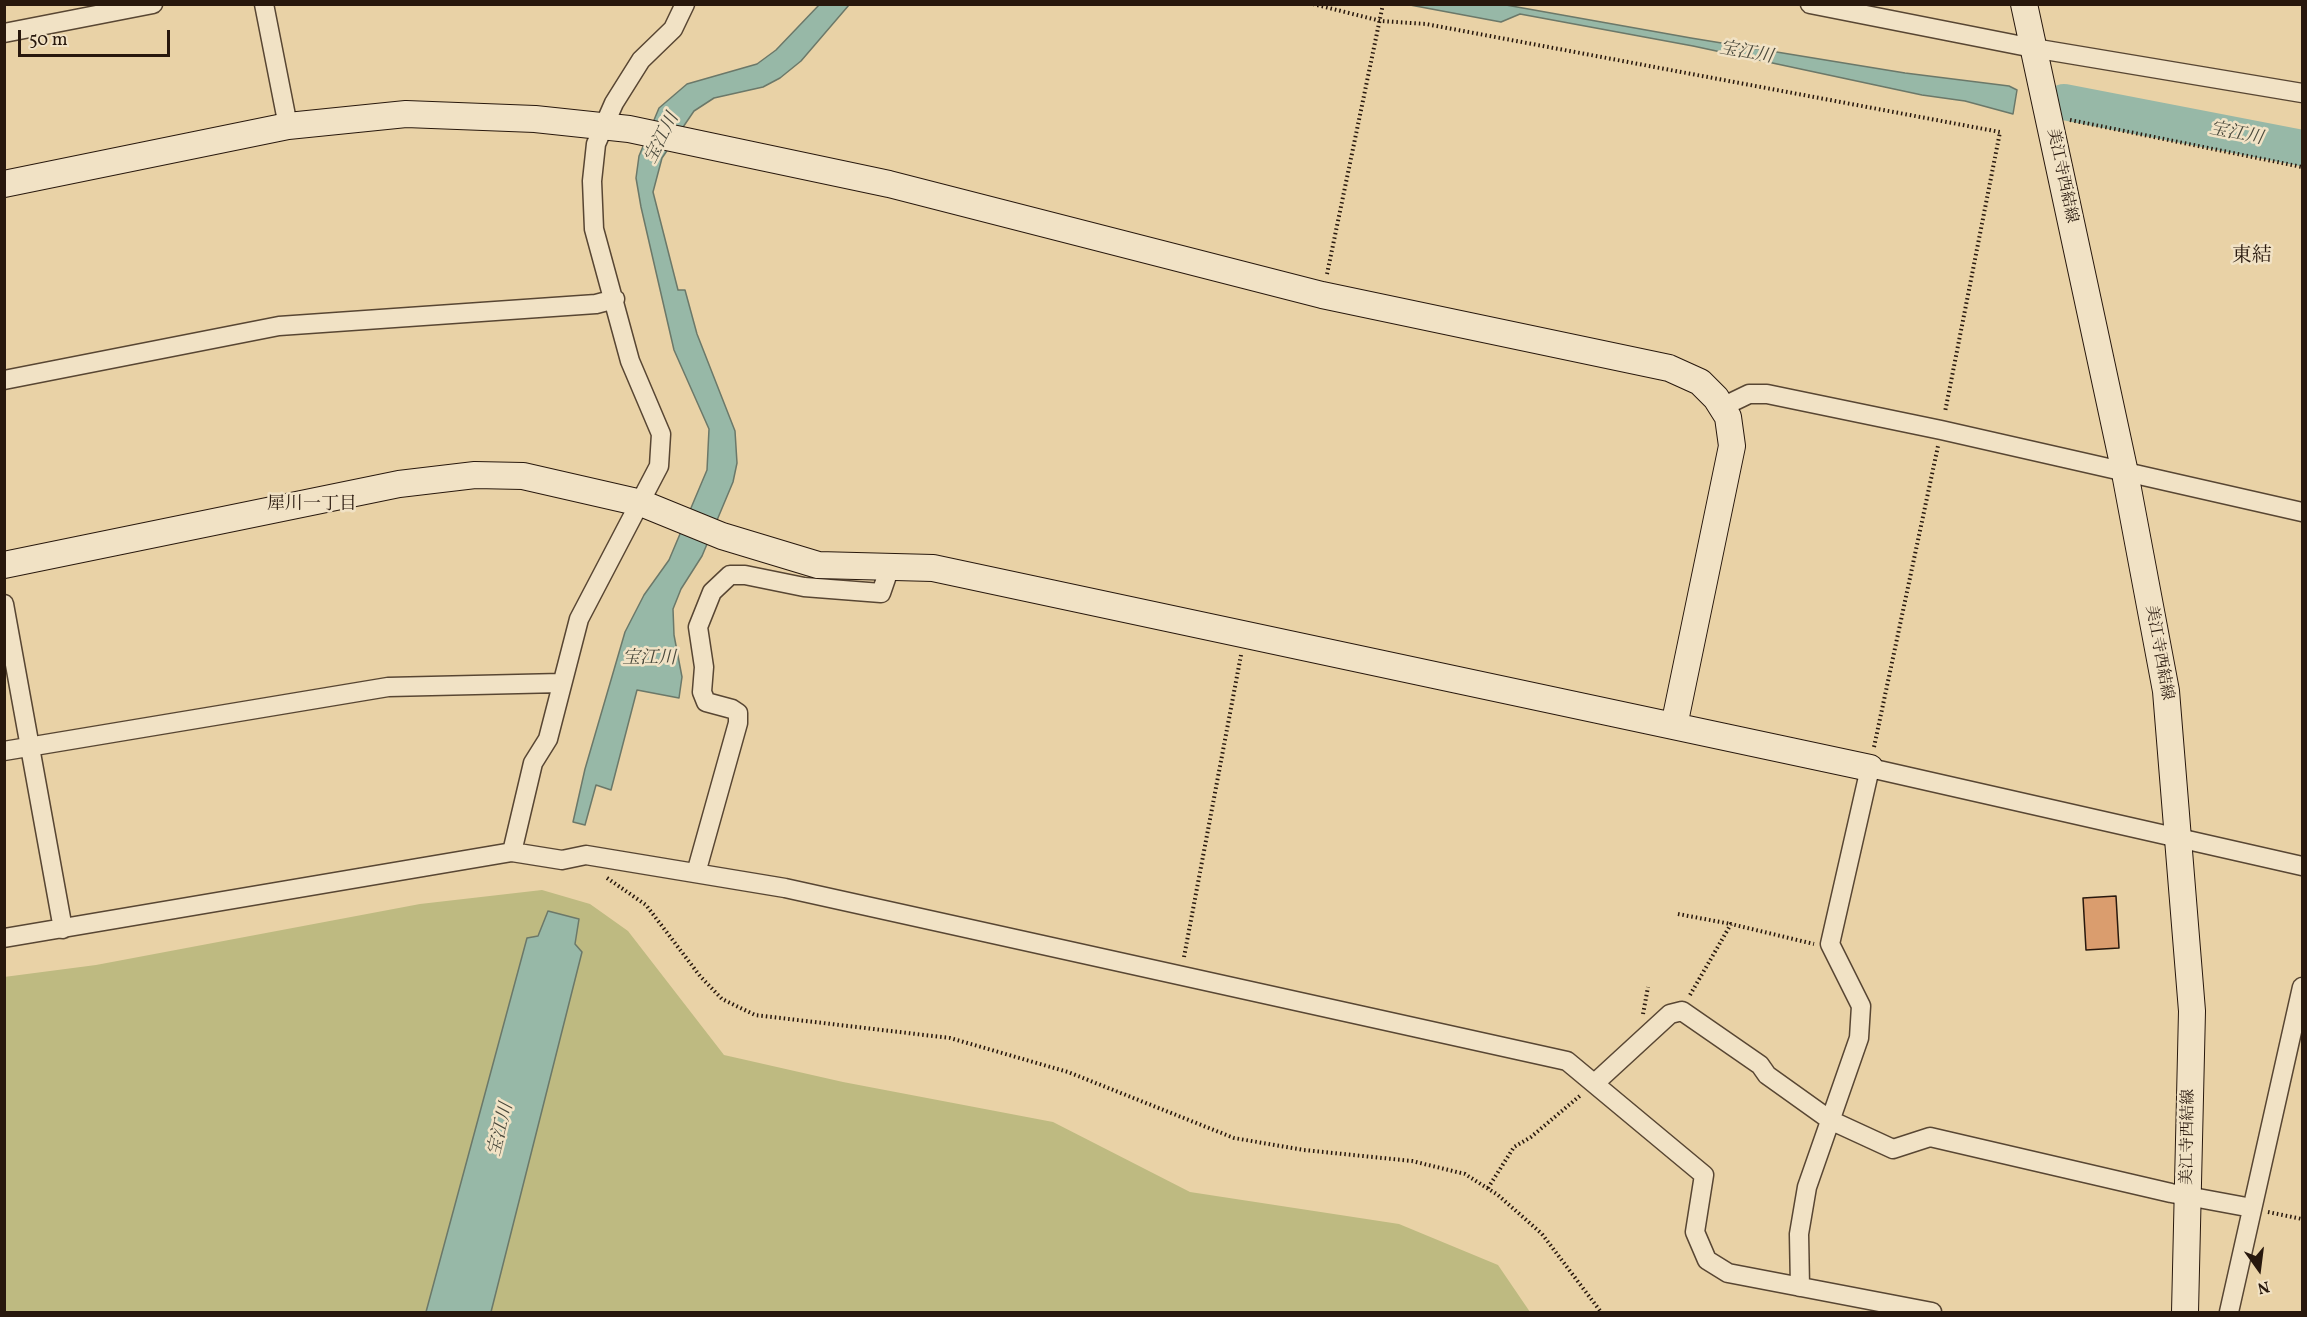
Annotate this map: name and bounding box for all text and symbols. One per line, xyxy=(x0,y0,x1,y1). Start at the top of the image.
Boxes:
scale bar xyxy=(21,18,172,56)
text: 50 m xyxy=(29,28,68,53)
water label: 宝江川 xyxy=(1718,39,1774,69)
water label: 宝江川 xyxy=(641,110,685,168)
water label: 宝江川 xyxy=(2207,119,2265,151)
street label: 美江寺西結線 xyxy=(2042,127,2080,225)
district label: 東結 xyxy=(2232,245,2272,269)
district label: 犀川一丁目 xyxy=(267,495,357,517)
street label: 美江寺西結線 xyxy=(2140,604,2176,702)
water label: 宝江川 xyxy=(622,649,676,671)
street label: 美江寺西結線 xyxy=(2179,1089,2199,1185)
water label: 宝江川 xyxy=(485,1101,519,1159)
north arrow xyxy=(2229,1239,2289,1299)
text: N xyxy=(2255,1274,2272,1299)

